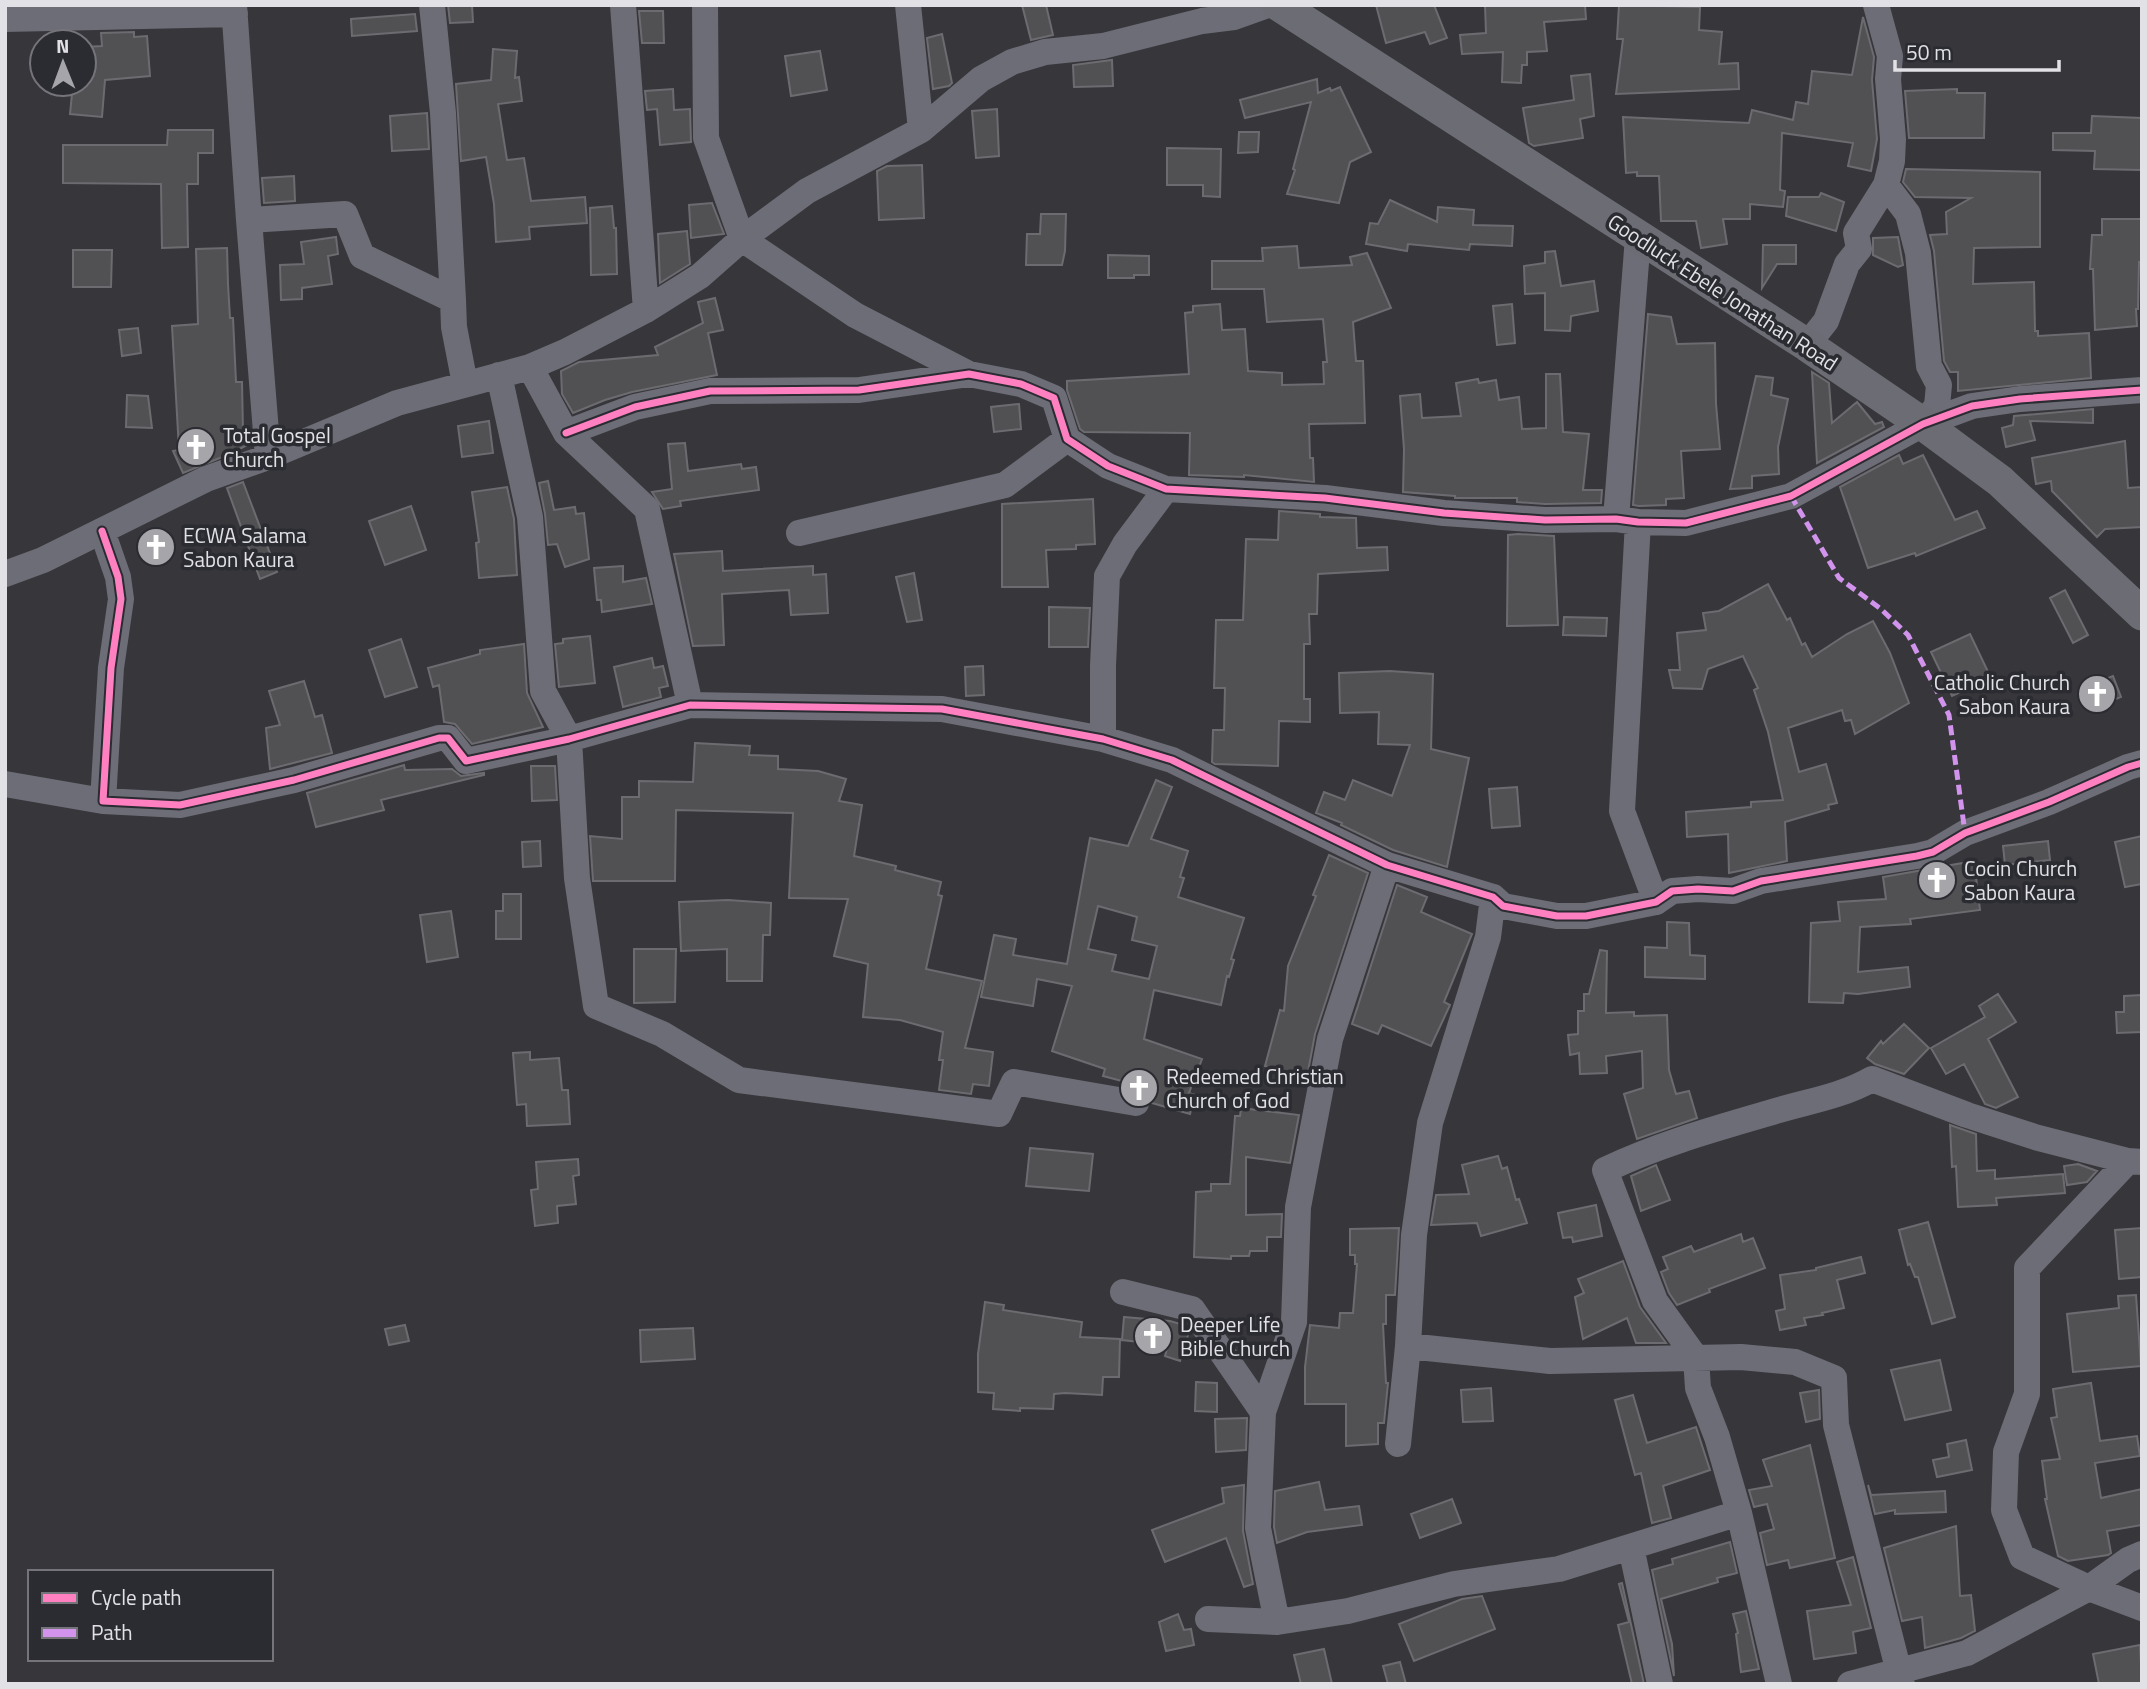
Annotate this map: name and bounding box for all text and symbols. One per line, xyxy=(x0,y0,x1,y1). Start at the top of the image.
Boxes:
north arrow xyxy=(28,28,98,98)
scale bar xyxy=(1895,28,2060,72)
text: N xyxy=(56,31,70,60)
text: 50 m xyxy=(1906,36,1952,68)
street label: Goodluck Ebele Jonathan Road xyxy=(1602,205,1844,379)
place label: Total Gospel Church xyxy=(223,419,331,475)
church icon: Total Gospel Church xyxy=(175,426,217,468)
place label: ECWA Salama Sabon Kaura xyxy=(183,519,307,575)
church icon: ECWA Salama Sabon Kaura xyxy=(135,526,177,568)
place label: Catholic Church Sabon Kaura xyxy=(1934,666,2070,722)
church icon: Catholic Church Sabon Kaura xyxy=(2076,673,2118,715)
place label: Cocin Church Sabon Kaura xyxy=(1964,852,2077,908)
church icon: Cocin Church Sabon Kaura xyxy=(1916,859,1958,901)
place label: Redeemed Christian Church of God xyxy=(1166,1060,1344,1116)
church icon: Redeemed Christian Church of God xyxy=(1118,1067,1160,1109)
place label: Deeper Life Bible Church xyxy=(1180,1308,1290,1364)
church icon: Deeper Life Bible Church xyxy=(1132,1315,1174,1357)
legend xyxy=(28,1570,273,1661)
text: Cycle path xyxy=(91,1581,182,1613)
text: Path xyxy=(91,1616,133,1648)

